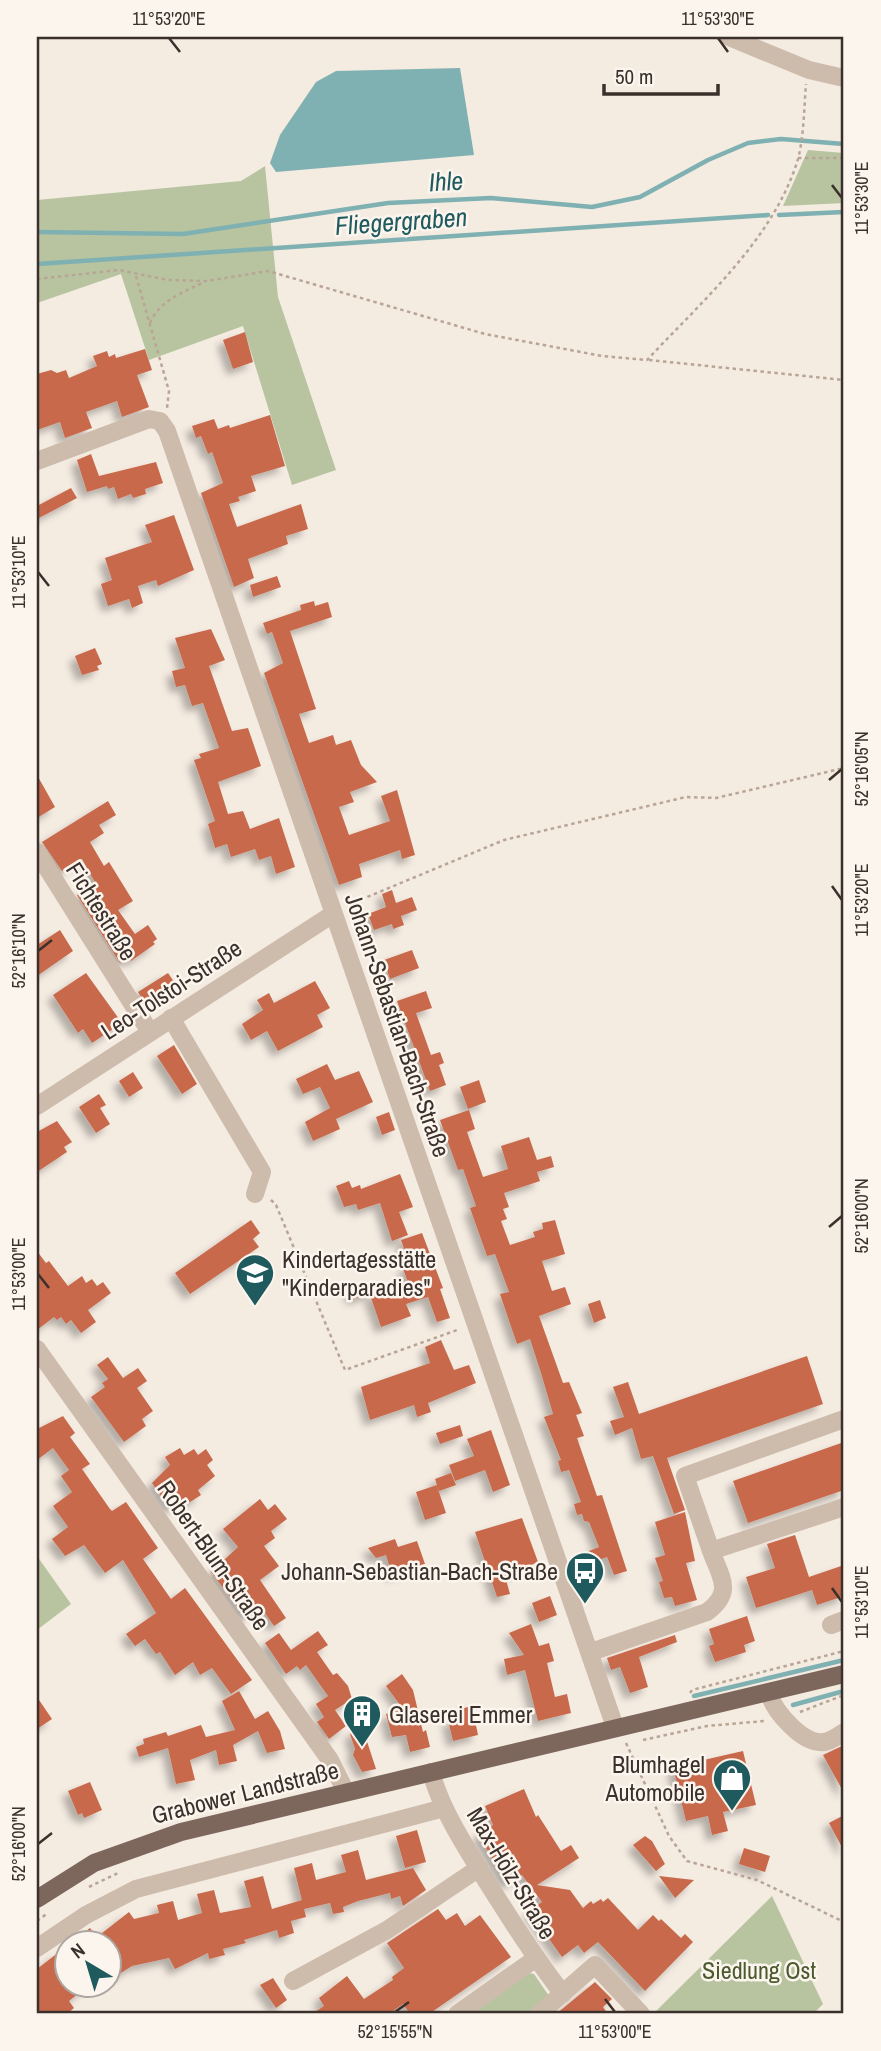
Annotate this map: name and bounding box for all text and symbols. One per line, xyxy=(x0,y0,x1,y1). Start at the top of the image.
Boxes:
text: 11°53'20"E xyxy=(132,6,206,31)
text: 11°53'30"E xyxy=(681,6,755,31)
scale bar xyxy=(604,52,718,96)
text: 50 m xyxy=(615,62,653,91)
text: 11°53'30"E xyxy=(849,161,874,235)
water label: Ihle xyxy=(428,163,464,199)
water label: Fliegergraben xyxy=(334,199,468,243)
text: 11°53'10"E xyxy=(6,535,31,609)
text: 52°16'05"N xyxy=(849,731,874,807)
street label: Fichtestraße xyxy=(59,856,145,966)
text: 11°53'20"E xyxy=(849,863,874,937)
street label: Johann-Sebastian-Bach-Straße xyxy=(338,889,458,1161)
text: 52°16'10"N xyxy=(6,913,31,989)
street label: Leo-Tolstoi-Straße xyxy=(94,931,248,1047)
text: 52°16'00"N xyxy=(849,1178,874,1254)
text: 11°53'00"E xyxy=(6,1237,31,1311)
place label: Kindertagesstätte "Kinderparadies" xyxy=(282,1243,436,1303)
school or university icon: Kindertagesstätte "Kinderparadies" xyxy=(234,1252,276,1307)
street label: Robert-Blum-Straße xyxy=(150,1474,278,1636)
bus stop icon: Johann-Sebastian-Bach-Straße xyxy=(564,1550,606,1605)
place label: Johann-Sebastian-Bach-Straße xyxy=(281,1555,558,1587)
text: 11°53'10"E xyxy=(849,1565,874,1639)
building icon: Glaserei Emmer xyxy=(341,1693,383,1748)
place label: Glaserei Emmer xyxy=(389,1698,533,1730)
place label: Blumhagel Automobile xyxy=(604,1748,705,1808)
street label: Grabower Landstraße xyxy=(148,1753,342,1831)
shop icon: Blumhagel Automobile xyxy=(711,1757,753,1812)
street label: Max-Hölz-Straße xyxy=(460,1801,564,1945)
text: 52°16'00"N xyxy=(6,1806,31,1882)
north arrow xyxy=(52,1928,122,1998)
text: N xyxy=(65,1937,90,1964)
park label: Siedlung Ost xyxy=(702,1954,816,1986)
text: 52°15'55"N xyxy=(357,2019,433,2044)
text: 11°53'00"E xyxy=(578,2019,652,2044)

